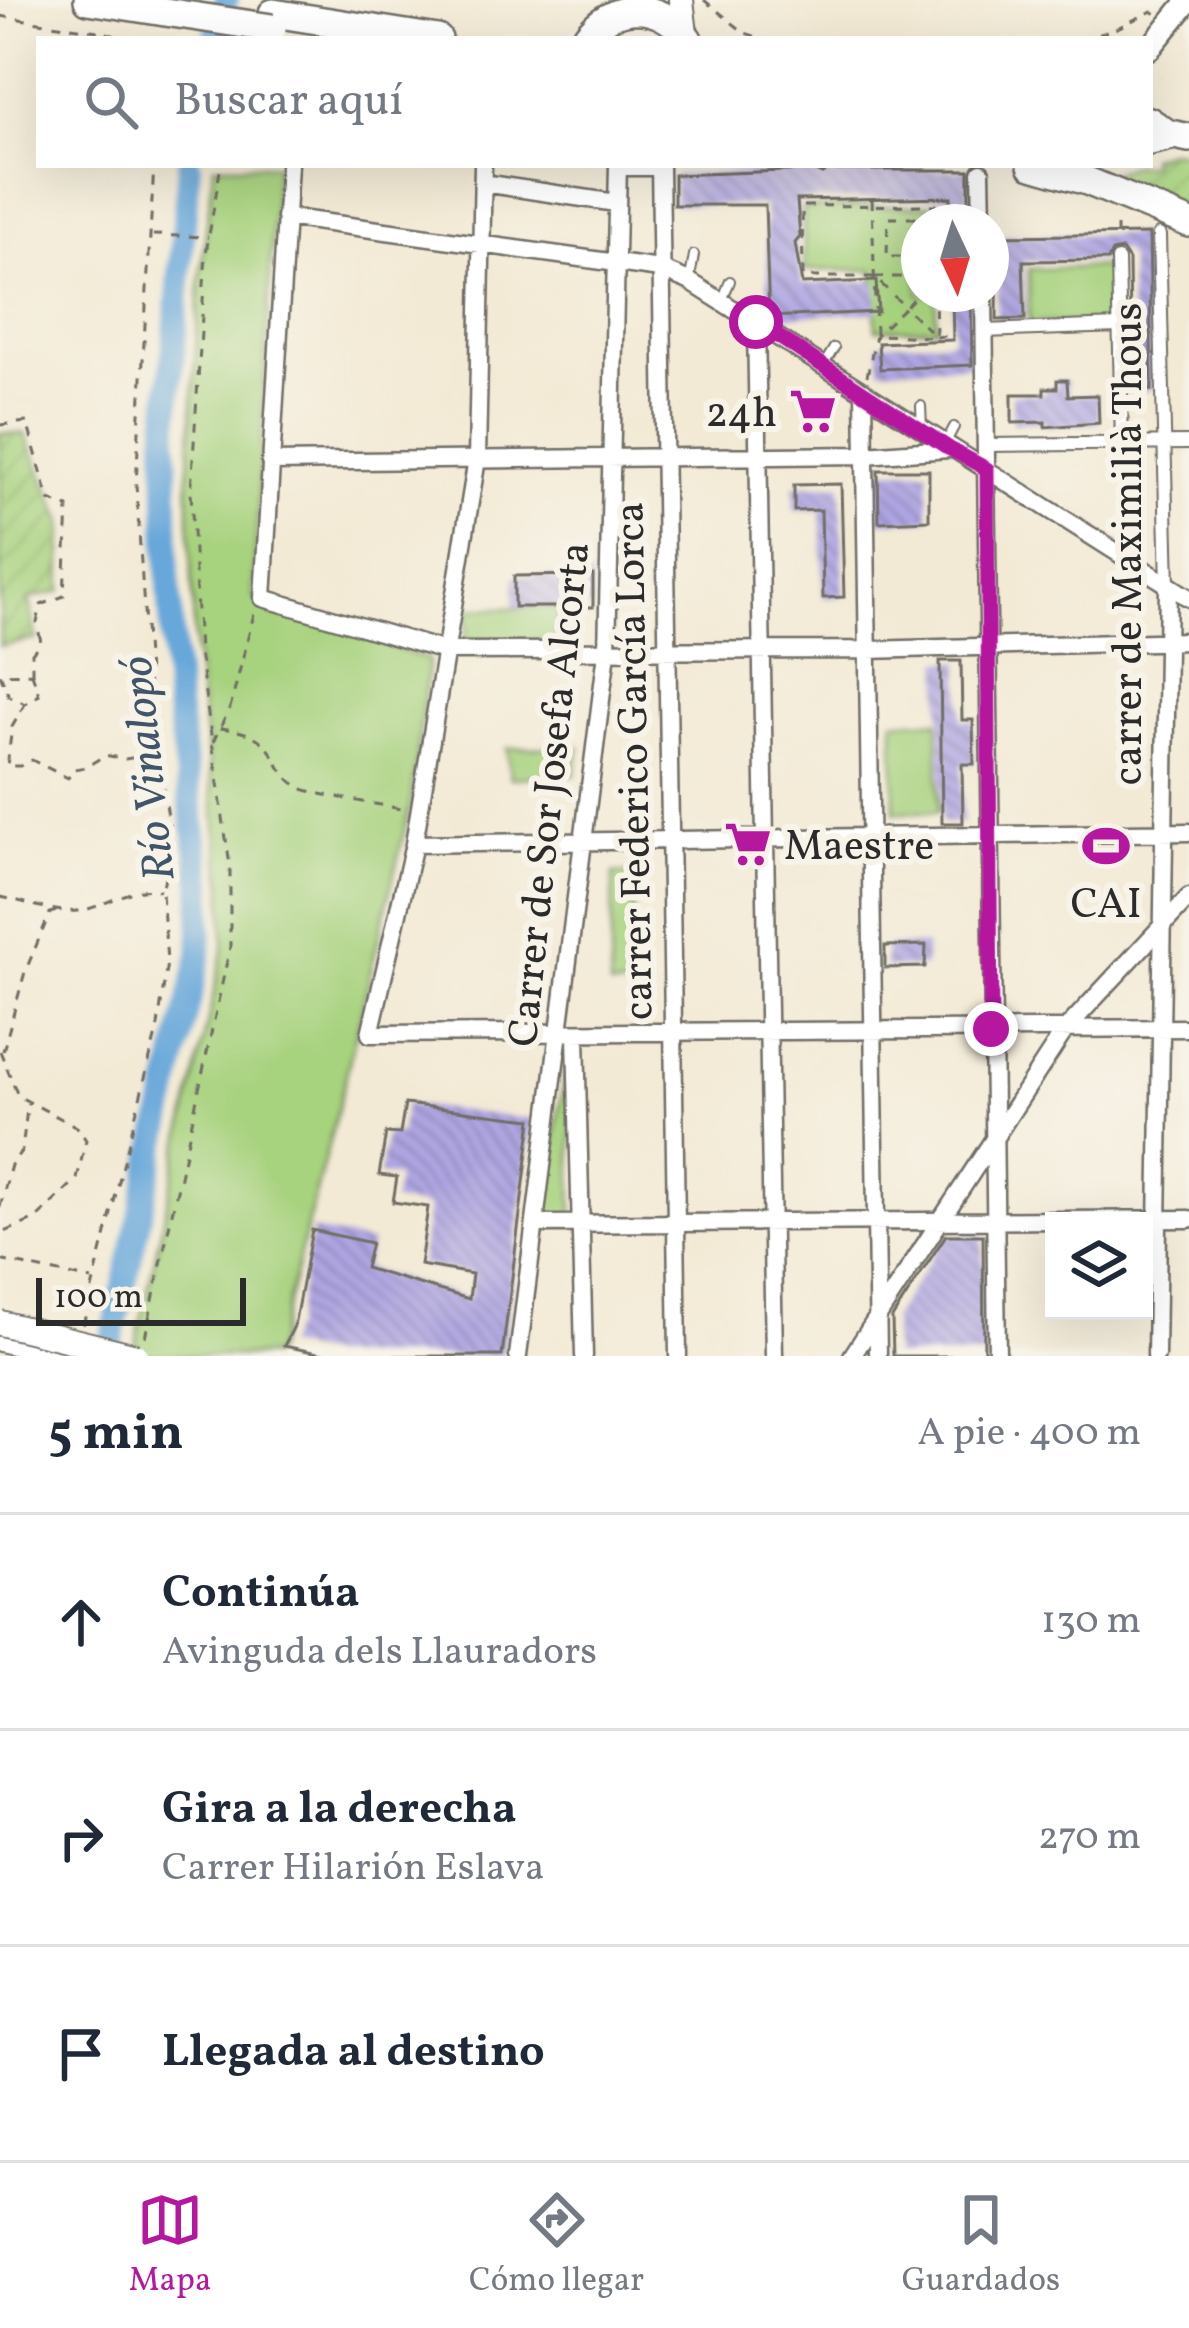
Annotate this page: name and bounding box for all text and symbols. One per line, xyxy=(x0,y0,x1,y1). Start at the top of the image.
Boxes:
search box xyxy=(36,36,1153,168)
icon: search xyxy=(78,69,144,135)
text: Buscar aquí xyxy=(174,71,403,134)
north arrow xyxy=(901,204,1009,312)
route start xyxy=(729,295,783,349)
street label: carrer de Maximilià Thous xyxy=(1101,303,1160,785)
place label: 24h xyxy=(706,386,777,445)
supermarket icon: 24h xyxy=(788,386,838,436)
street label: carrer Federico García Lorca xyxy=(602,501,671,1021)
street label: Carrer de Sor Josefa Alcorta xyxy=(496,539,607,1050)
water label: Río Vinalopó xyxy=(107,653,194,884)
supermarket icon: Maestre xyxy=(723,819,773,869)
place label: Maestre xyxy=(784,819,934,878)
sports icon: CAI xyxy=(1081,821,1131,871)
place label: CAI xyxy=(1070,877,1142,936)
route end xyxy=(964,1002,1018,1056)
map controls xyxy=(1045,1212,1153,1320)
button: layers xyxy=(1045,1212,1153,1320)
scale bar xyxy=(36,1272,246,1325)
text: 100 m xyxy=(54,1276,143,1322)
text: 5 min xyxy=(48,1399,184,1470)
text: A pie · 400 m xyxy=(917,1407,1141,1461)
text: Continúa xyxy=(162,1563,360,1626)
icon: ahead xyxy=(48,1589,114,1655)
text: 130 m xyxy=(1041,1595,1141,1649)
text: Avinguda dels Llauradors xyxy=(162,1626,597,1680)
text: Gira a la derecha xyxy=(162,1779,517,1842)
icon: right xyxy=(48,1805,114,1871)
text: 270 m xyxy=(1038,1811,1141,1865)
text: Carrer Hilarión Eslava xyxy=(162,1842,544,1896)
icon: arrive xyxy=(48,2021,114,2087)
text: Llegada al destino xyxy=(162,2022,545,2085)
tab: Mapa xyxy=(129,2187,211,2305)
tab: Cómo llegar xyxy=(469,2187,644,2305)
tab: Guardados xyxy=(902,2187,1060,2305)

